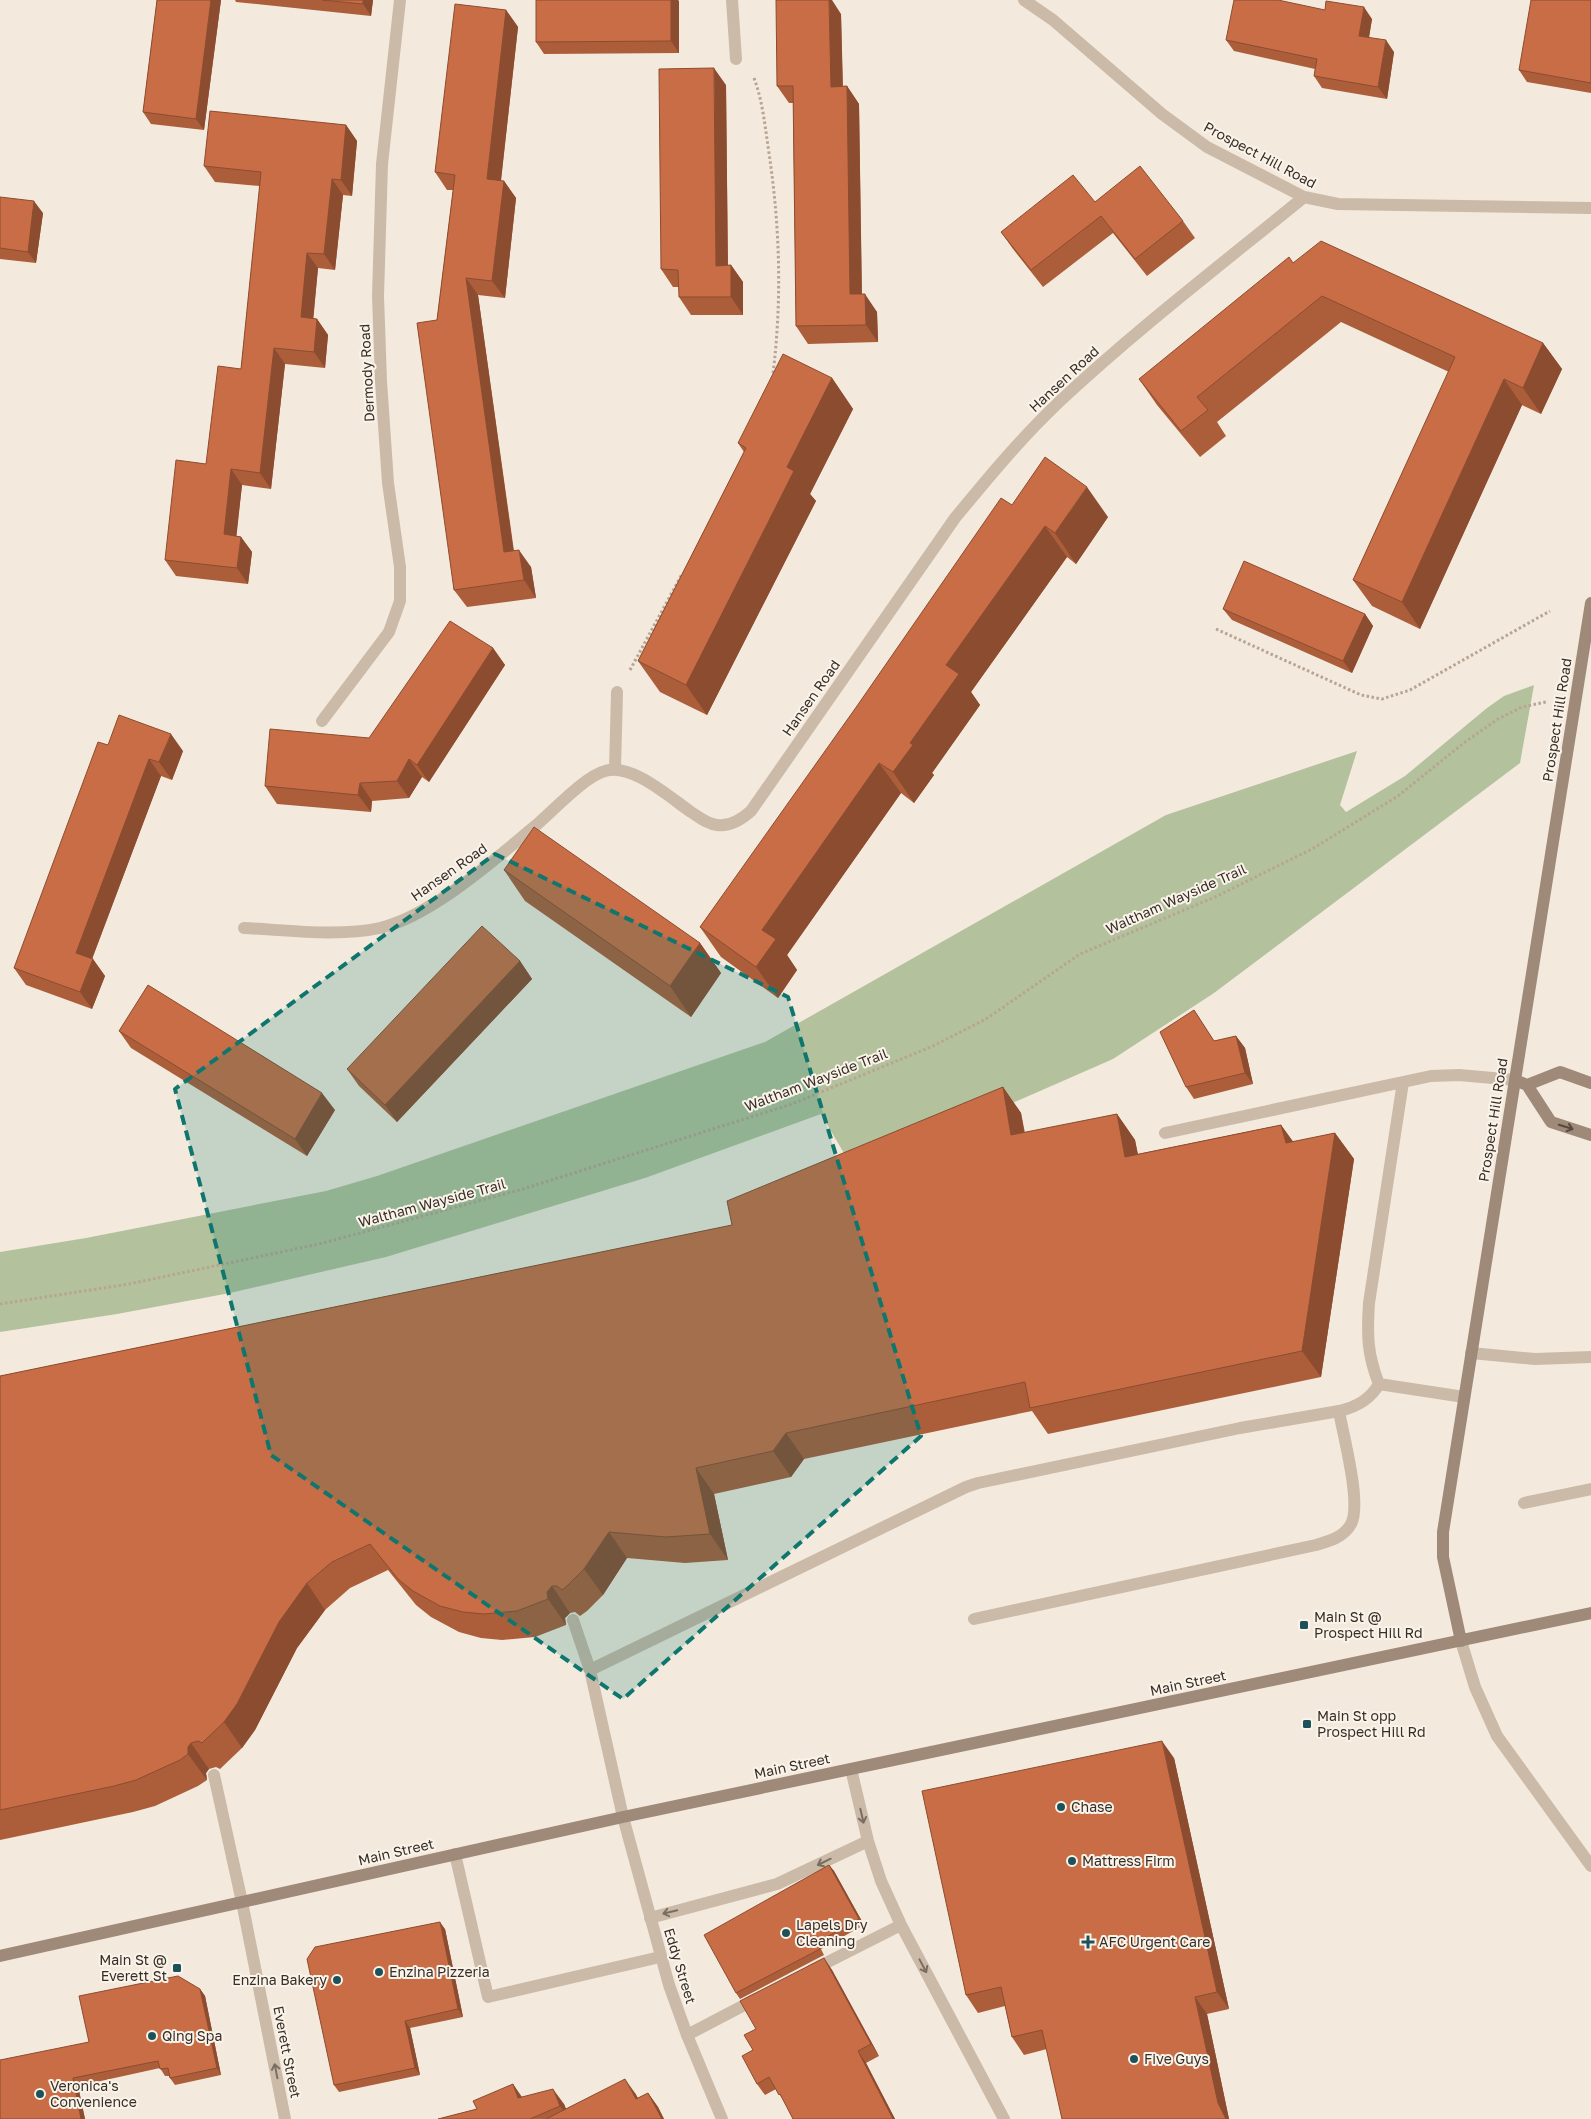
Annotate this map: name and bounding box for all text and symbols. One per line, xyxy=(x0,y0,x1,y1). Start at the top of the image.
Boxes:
street label: Prospect Hill Road xyxy=(1201,118,1319,191)
street label: Dermody Road xyxy=(355,323,378,423)
street label: Hansen Road xyxy=(1025,342,1102,415)
street label: Hansen Road xyxy=(778,656,843,739)
street label: Prospect Hill Road xyxy=(1538,657,1575,783)
street label: Hansen Road xyxy=(407,839,490,904)
street label: Waltham Wayside Trail xyxy=(1103,860,1249,937)
street label: Waltham Wayside Trail xyxy=(742,1044,890,1115)
street label: Prospect Hill Road xyxy=(1474,1057,1511,1183)
one-way arrow xyxy=(1558,1123,1574,1132)
street label: Waltham Wayside Trail xyxy=(356,1175,507,1230)
place label: Main St @ Prospect Hill Rd xyxy=(1314,1608,1423,1641)
marker: Main St @ Prospect Hill Rd xyxy=(1298,1619,1310,1631)
street label: Main Street xyxy=(1148,1666,1227,1699)
place label: Main St opp Prospect Hill Rd xyxy=(1317,1707,1426,1740)
marker: Main St opp Prospect Hill Rd xyxy=(1301,1718,1313,1730)
street label: Main Street xyxy=(752,1749,831,1782)
place label: Chase xyxy=(1071,1798,1113,1815)
marker: Chase xyxy=(1055,1801,1067,1813)
one-way arrow xyxy=(858,1808,867,1824)
street label: Main Street xyxy=(356,1835,435,1868)
place label: Mattress Firm xyxy=(1082,1852,1175,1869)
marker: Mattress Firm xyxy=(1066,1855,1078,1867)
one-way arrow xyxy=(817,1858,832,1867)
one-way arrow xyxy=(662,1908,678,1918)
place label: Lapels Dry Cleaning xyxy=(796,1916,868,1949)
street label: Eddy Street xyxy=(661,1926,700,2006)
marker: Lapels Dry Cleaning xyxy=(780,1927,792,1939)
place label: AFC Urgent Care xyxy=(1099,1933,1210,1950)
marker: AFC Urgent Care xyxy=(1081,1935,1095,1949)
place label: Main St @ Everett St xyxy=(99,1951,167,1984)
one-way arrow xyxy=(919,1958,928,1973)
marker: Main St @ Everett St xyxy=(171,1962,183,1974)
place label: Enzina Pizzeria xyxy=(389,1963,490,1980)
marker: Enzina Pizzeria xyxy=(373,1966,385,1978)
place label: Enzina Bakery xyxy=(232,1971,327,1988)
marker: Enzina Bakery xyxy=(331,1974,343,1986)
street label: Everett Street xyxy=(270,2004,305,2099)
place label: Qing Spa xyxy=(162,2027,222,2044)
marker: Qing Spa xyxy=(146,2030,158,2042)
place label: Five Guys xyxy=(1144,2050,1209,2067)
marker: Five Guys xyxy=(1128,2053,1140,2065)
one-way arrow xyxy=(271,2064,280,2080)
place label: Veronica's Convenience xyxy=(50,2077,137,2110)
marker: Veronica's Convenience xyxy=(34,2088,46,2100)

